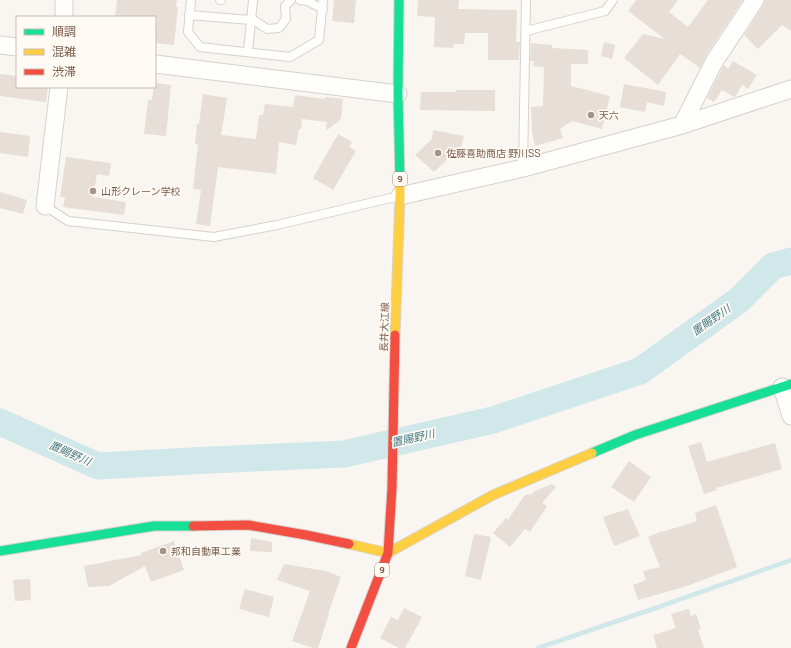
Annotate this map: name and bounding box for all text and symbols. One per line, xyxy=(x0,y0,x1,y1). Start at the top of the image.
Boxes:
legend xyxy=(16,16,156,88)
text: 順調 xyxy=(52,23,76,40)
text: 混雑 xyxy=(52,43,76,60)
text: 渋滞 xyxy=(52,63,76,80)
place label: 天六 xyxy=(599,108,619,122)
marker: 天六 xyxy=(586,110,596,120)
place label: 佐藤喜助商店 野川SS xyxy=(446,146,540,160)
marker: 佐藤喜助商店 野川SS xyxy=(433,148,443,158)
road number: 9 xyxy=(393,172,407,186)
place label: 山形クレーン学校 xyxy=(101,184,181,198)
marker: 山形クレーン学校 xyxy=(88,186,98,196)
water label: 置賜野川 xyxy=(688,300,734,338)
street label: 長井大江線 xyxy=(376,302,392,352)
water label: 置賜野川 xyxy=(390,425,437,450)
water label: 置賜野川 xyxy=(47,437,94,469)
place label: 邦和自動車工業 xyxy=(171,544,241,558)
marker: 邦和自動車工業 xyxy=(158,546,168,556)
road number: 9 xyxy=(375,563,389,577)

